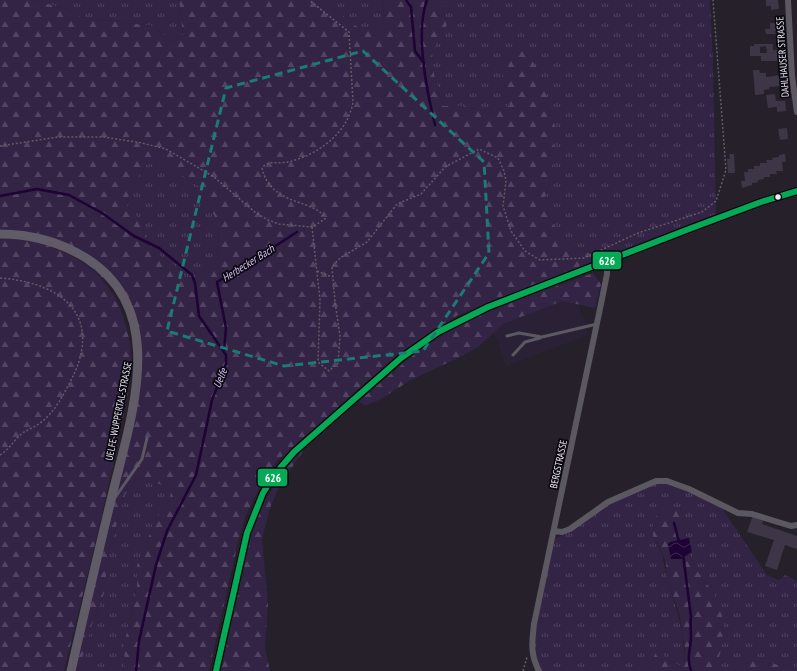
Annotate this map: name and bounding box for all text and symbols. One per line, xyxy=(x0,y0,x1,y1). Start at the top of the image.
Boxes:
street label: DAHLHAUSER STRASSE xyxy=(773,16,792,98)
unlabelled marker xyxy=(773,192,783,202)
water label: Herbecker Bach xyxy=(219,241,278,285)
line badge: 626 xyxy=(592,251,622,270)
text: 626 xyxy=(599,254,615,268)
street label: UELFE-WUPPERTAL-STRASSE xyxy=(103,361,134,462)
water label: Uelfe xyxy=(210,365,231,390)
street label: BERGSTRASSE xyxy=(547,439,570,490)
line badge: 626 xyxy=(257,468,288,487)
text: 626 xyxy=(265,471,281,485)

